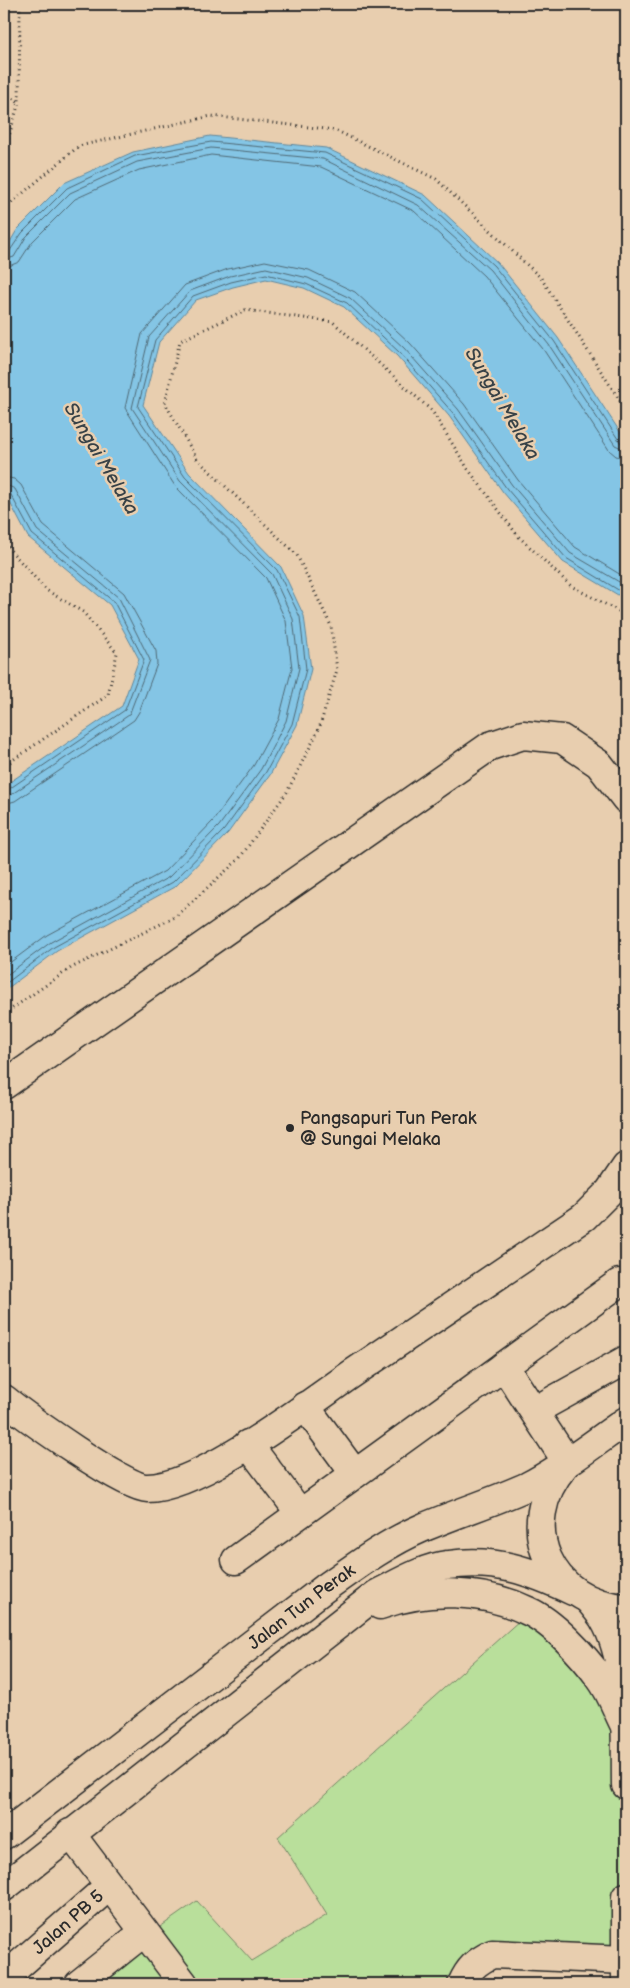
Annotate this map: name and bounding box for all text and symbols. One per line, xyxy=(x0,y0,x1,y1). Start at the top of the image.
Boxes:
water label: Sungai Melaka xyxy=(459,344,544,464)
water label: Sungai Melaka xyxy=(58,399,143,519)
place label: Pangsapuri Tun Perak @ Sungai Melaka xyxy=(300,1108,477,1150)
marker: Pangsapuri Tun Perak @ Sungai Melaka xyxy=(284,1122,296,1134)
street label: Jalan Tun Perak xyxy=(244,1560,359,1654)
street label: Jalan PB 5 xyxy=(29,1886,108,1959)

